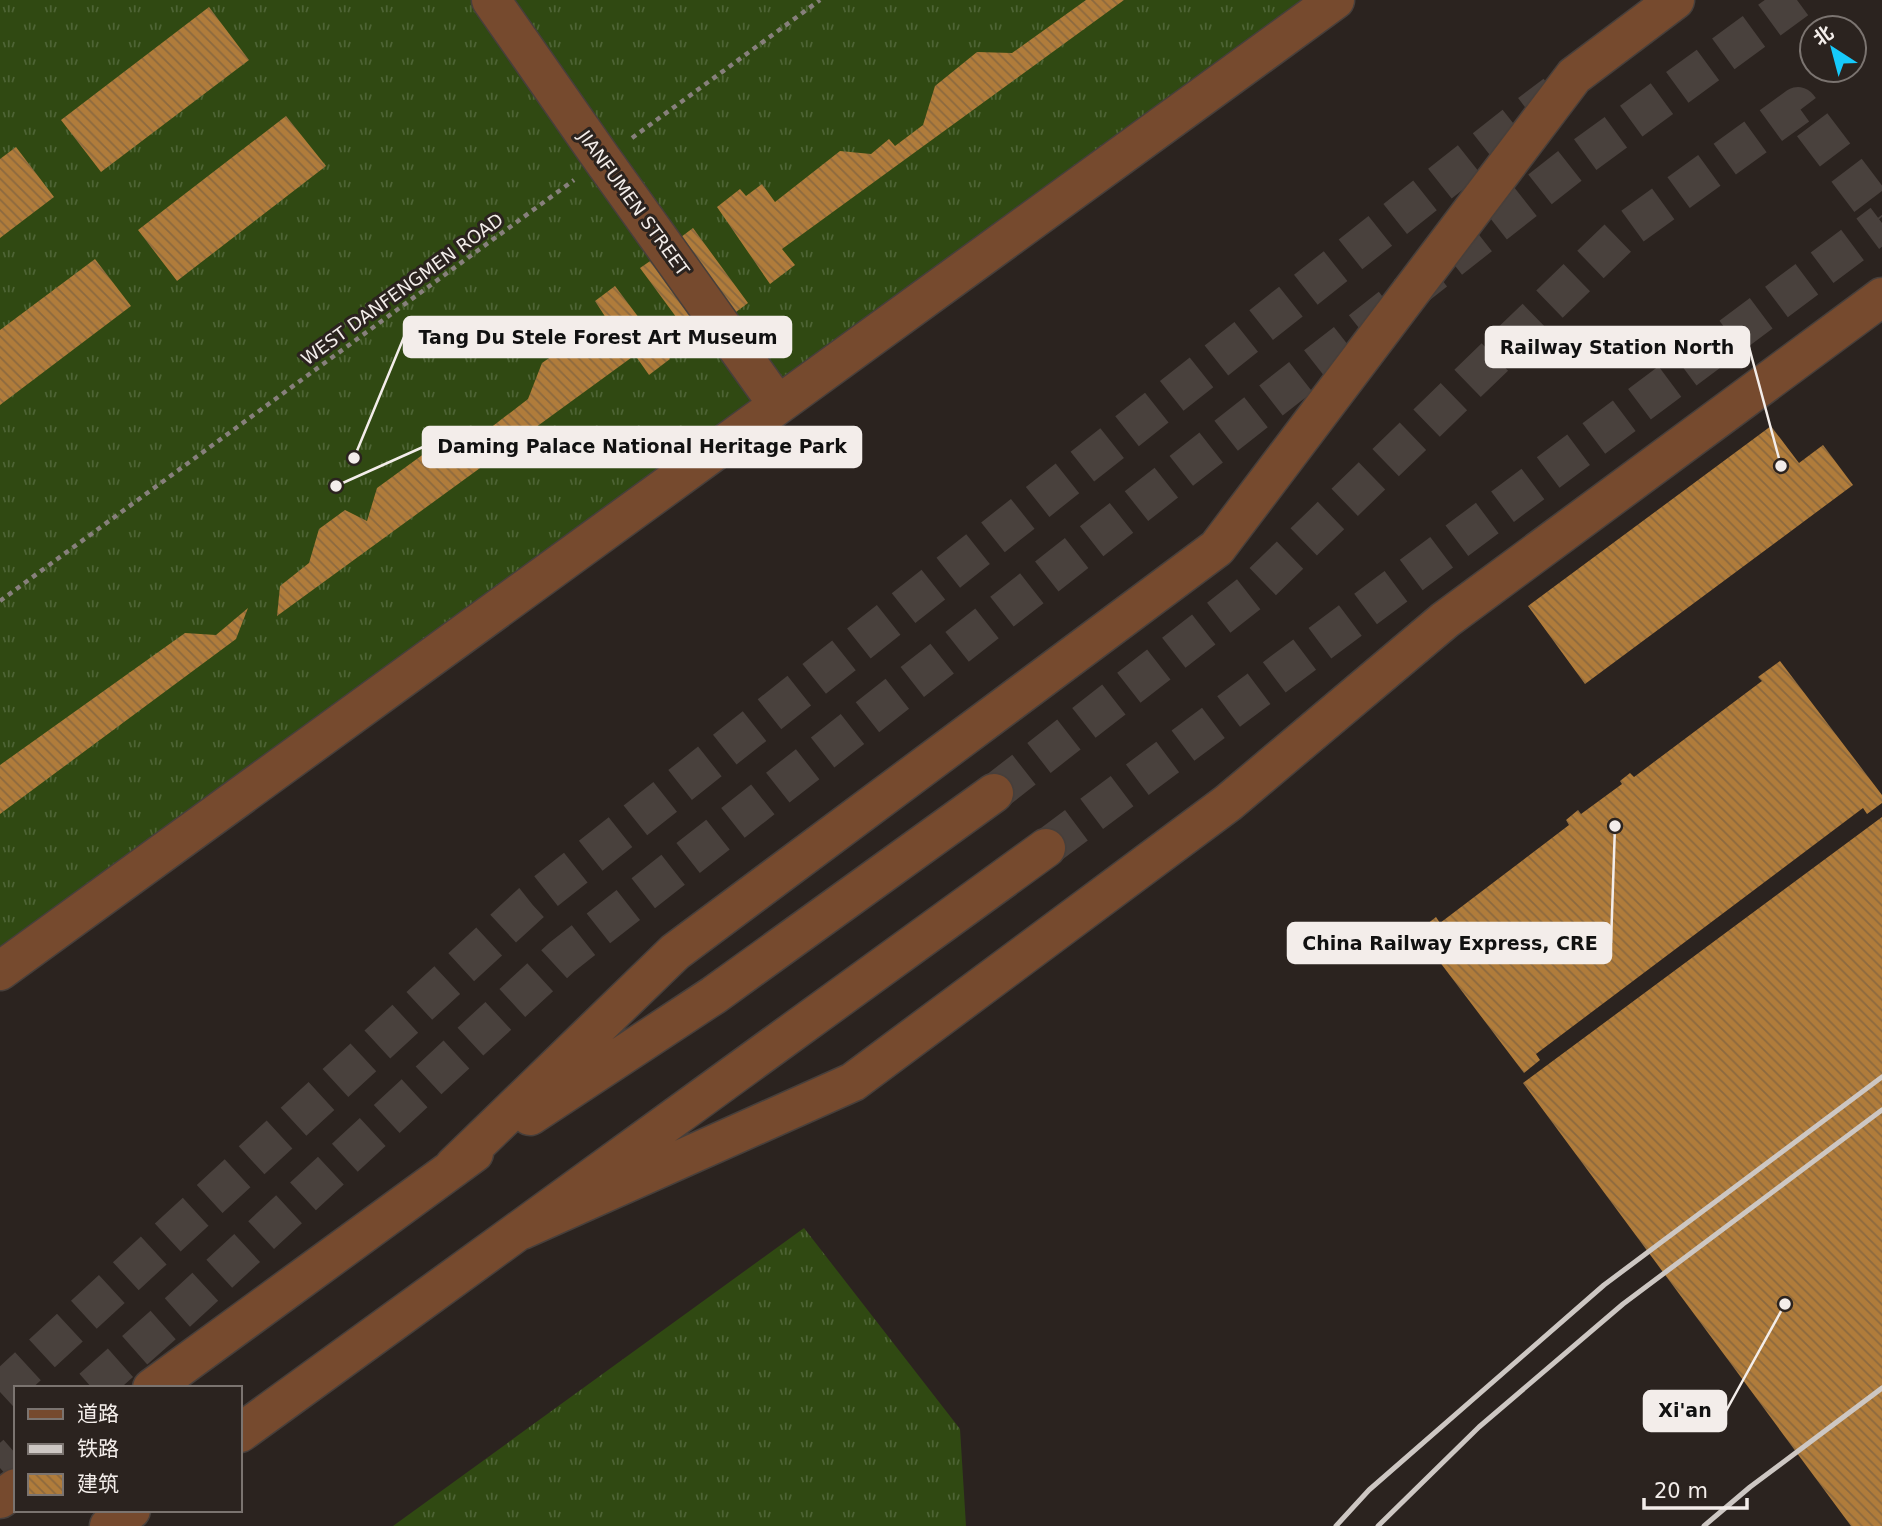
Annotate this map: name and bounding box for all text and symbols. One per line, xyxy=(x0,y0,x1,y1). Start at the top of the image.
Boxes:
north arrow xyxy=(1798,14,1868,84)
text: 北 xyxy=(1809,21,1837,50)
street label: JIANFUMEN STREET xyxy=(574,125,694,281)
street label: WEST DANFENGMEN ROAD xyxy=(297,209,507,369)
callout: Tang Du Stele Forest Art Museum xyxy=(404,317,791,357)
text: Tang Du Stele Forest Art Museum xyxy=(419,326,777,348)
callout: Railway Station North xyxy=(1486,327,1749,367)
text: Railway Station North xyxy=(1500,336,1734,358)
callout: Daming Palace National Heritage Park xyxy=(423,427,861,467)
text: Daming Palace National Heritage Park xyxy=(437,435,847,457)
callout: China Railway Express, CRE xyxy=(1288,923,1611,963)
text: China Railway Express, CRE xyxy=(1302,932,1598,954)
legend xyxy=(14,1386,242,1512)
callout: Xi'an xyxy=(1644,1391,1726,1431)
text: Xi'an xyxy=(1658,1399,1712,1421)
text: 道路 xyxy=(77,1402,119,1426)
text: 铁路 xyxy=(77,1437,119,1461)
scale bar xyxy=(1644,1466,1747,1510)
text: 建筑 xyxy=(77,1472,119,1496)
text: 20 m xyxy=(1654,1479,1708,1503)

